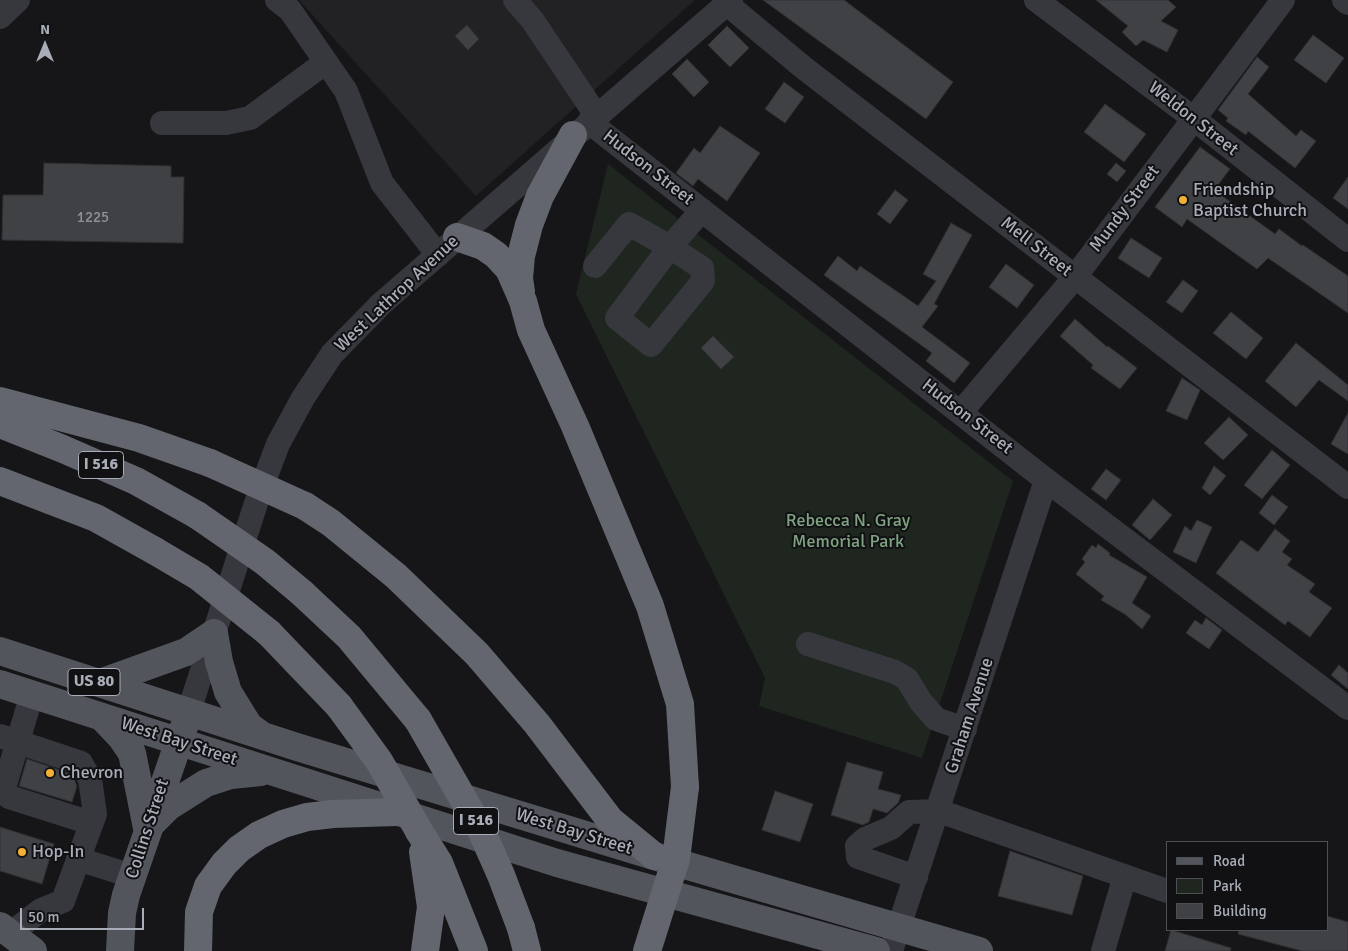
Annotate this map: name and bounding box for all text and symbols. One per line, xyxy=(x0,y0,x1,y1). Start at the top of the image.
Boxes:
north arrow xyxy=(20,20,70,70)
text: N xyxy=(40,21,50,38)
street label: Weldon Street xyxy=(1144,77,1242,161)
street label: Hudson Street xyxy=(598,126,698,210)
street label: Mundy Street xyxy=(1085,161,1165,257)
place label: Friendship Baptist Church xyxy=(1193,179,1307,222)
marker: Friendship Baptist Church xyxy=(1177,194,1189,206)
house number: 1225 xyxy=(77,209,109,227)
street label: Mell Street xyxy=(996,212,1076,282)
street label: West Lathrop Avenue xyxy=(331,231,463,357)
street label: Hudson Street xyxy=(917,375,1017,459)
road number: I 516 xyxy=(78,452,124,478)
park label: Rebecca N. Gray Memorial Park xyxy=(786,510,910,552)
street label: Graham Avenue xyxy=(941,655,999,777)
road number: US 80 xyxy=(68,669,120,696)
street label: West Bay Street xyxy=(118,713,240,771)
place label: Chevron xyxy=(60,762,123,784)
marker: Chevron xyxy=(44,767,56,779)
street label: Collins Street xyxy=(122,776,174,882)
street label: West Bay Street xyxy=(513,804,635,860)
road number: I 516 xyxy=(454,808,498,834)
place label: Hop-In xyxy=(32,841,84,863)
legend xyxy=(1166,841,1328,931)
marker: Hop-In xyxy=(16,846,28,858)
text: Road xyxy=(1213,852,1245,870)
text: Park xyxy=(1213,877,1242,895)
scale bar xyxy=(22,898,146,930)
text: Building xyxy=(1213,902,1267,920)
text: 50 m xyxy=(28,908,59,926)

